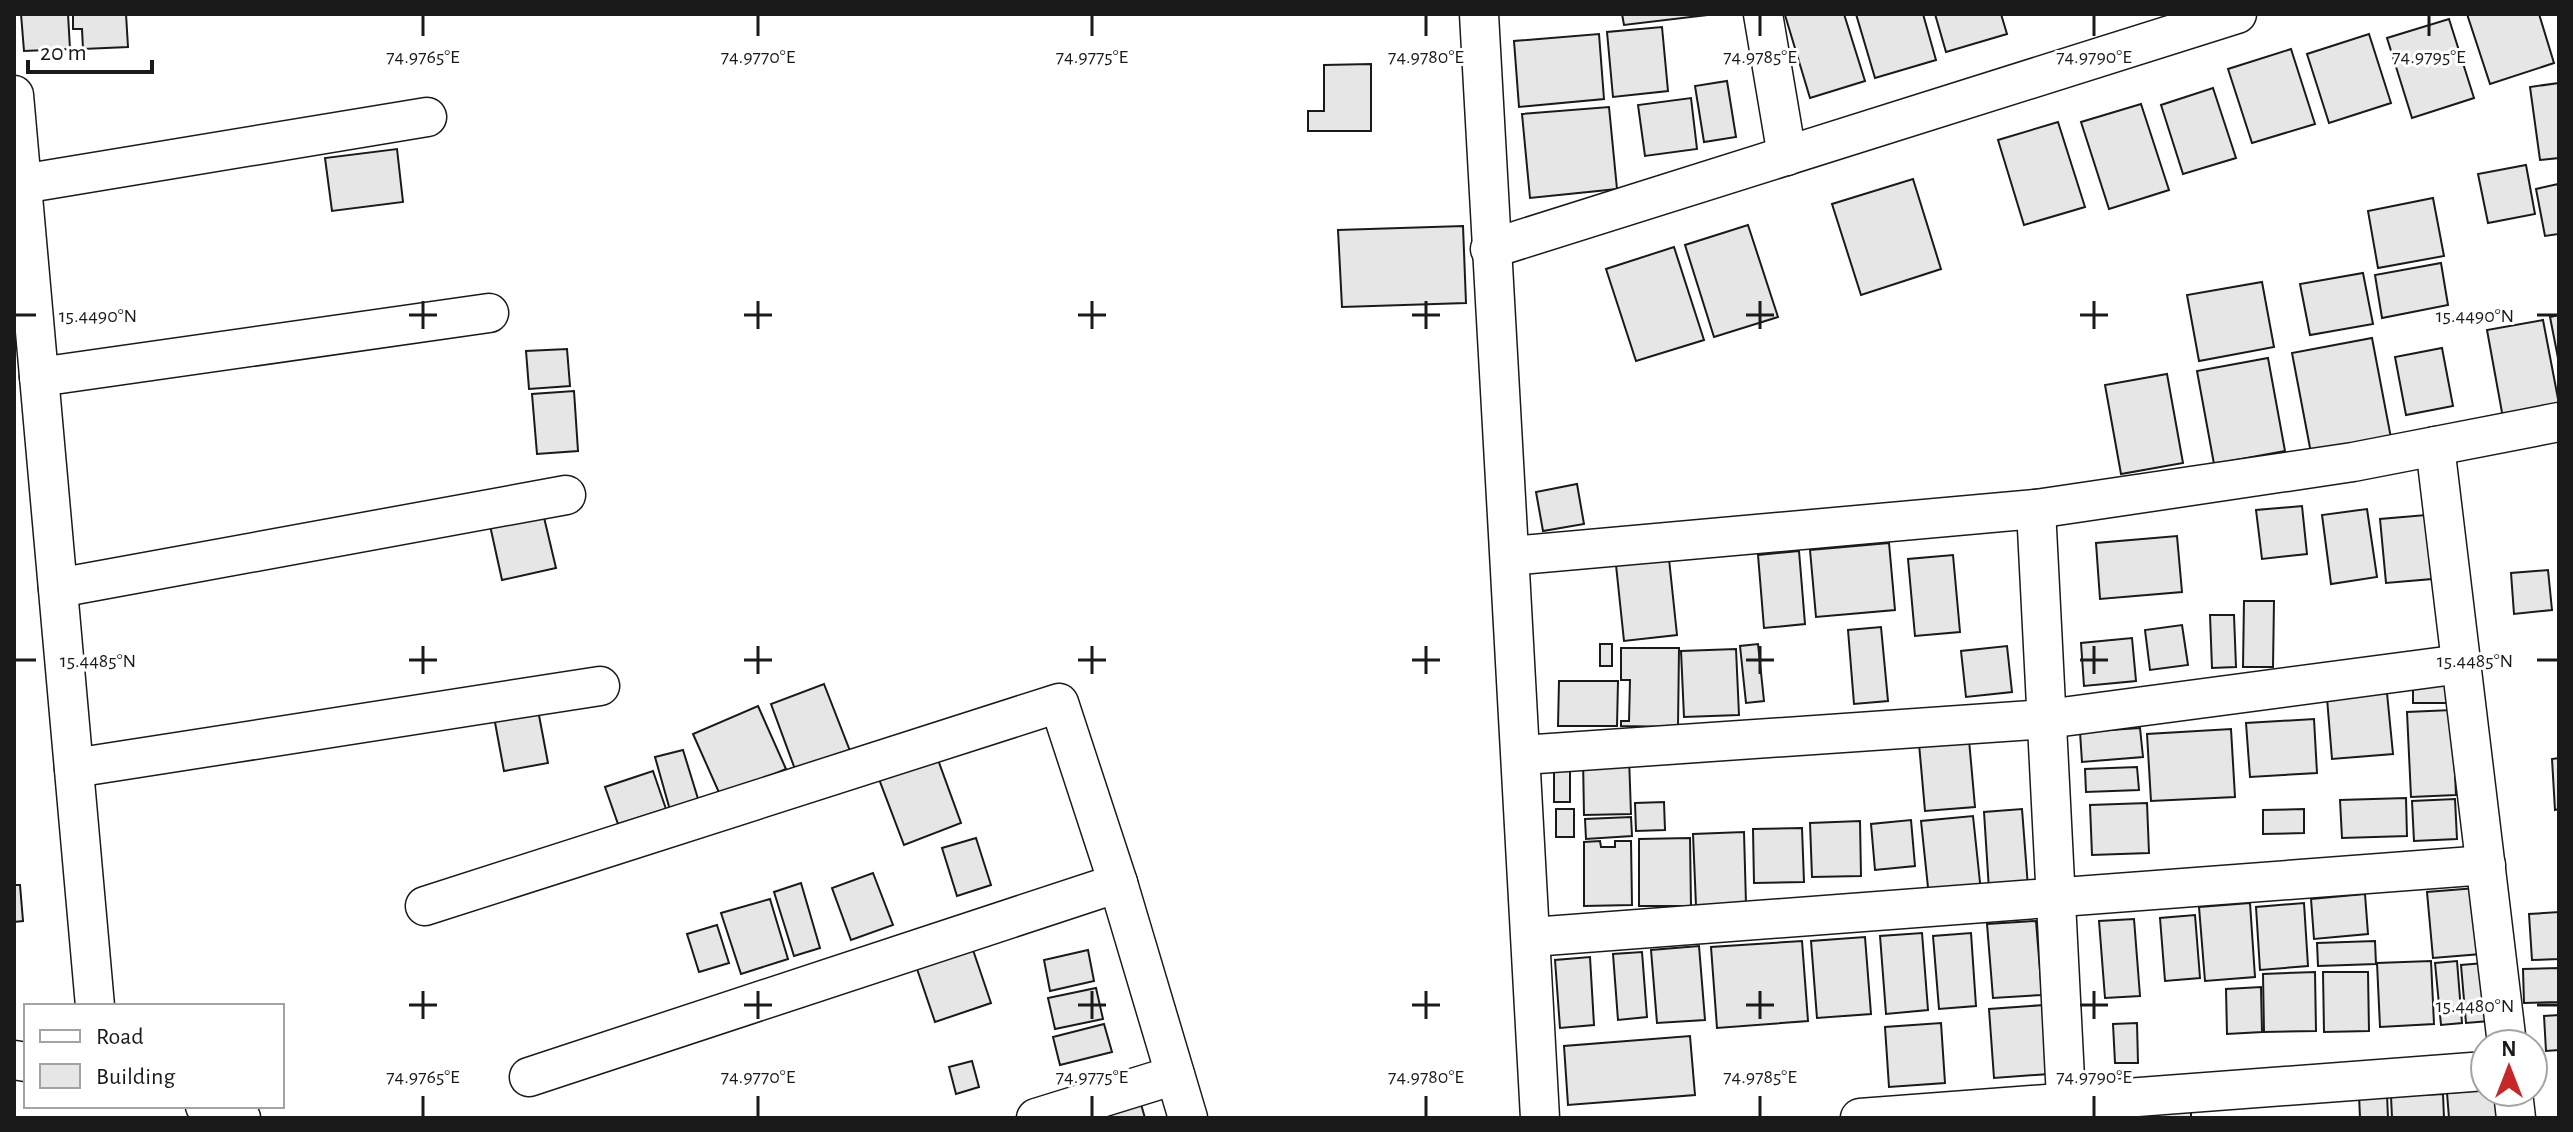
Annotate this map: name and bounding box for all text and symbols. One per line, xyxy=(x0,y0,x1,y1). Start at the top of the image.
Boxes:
scale bar xyxy=(28,24,152,74)
text: 20 m xyxy=(40,41,87,65)
text: 74.9765°E xyxy=(386,47,460,67)
text: 74.9770°E xyxy=(721,47,796,67)
text: 74.9775°E xyxy=(1056,47,1129,67)
text: 74.9780°E xyxy=(1388,47,1464,67)
text: 74.9785°E xyxy=(1723,47,1797,67)
text: 74.9790°E xyxy=(2056,47,2132,67)
text: 74.9795°E xyxy=(2392,47,2466,67)
text: 15.4490°N xyxy=(59,306,137,326)
text: 15.4490°N xyxy=(2436,306,2514,326)
text: 15.4485°N xyxy=(60,651,136,671)
text: 15.4485°N xyxy=(2437,651,2513,671)
text: 15.4480°N xyxy=(2436,996,2514,1016)
legend xyxy=(24,1004,284,1108)
text: Road xyxy=(96,1025,144,1049)
north arrow xyxy=(2469,1028,2549,1108)
text: N xyxy=(2501,1038,2517,1060)
text: Building xyxy=(96,1065,175,1089)
text: 74.9765°E xyxy=(386,1067,460,1087)
text: 74.9770°E xyxy=(721,1067,796,1087)
text: 74.9775°E xyxy=(1056,1067,1129,1087)
text: 74.9780°E xyxy=(1388,1067,1464,1087)
text: 74.9785°E xyxy=(1723,1067,1797,1087)
text: 74.9790°E xyxy=(2056,1067,2132,1087)

